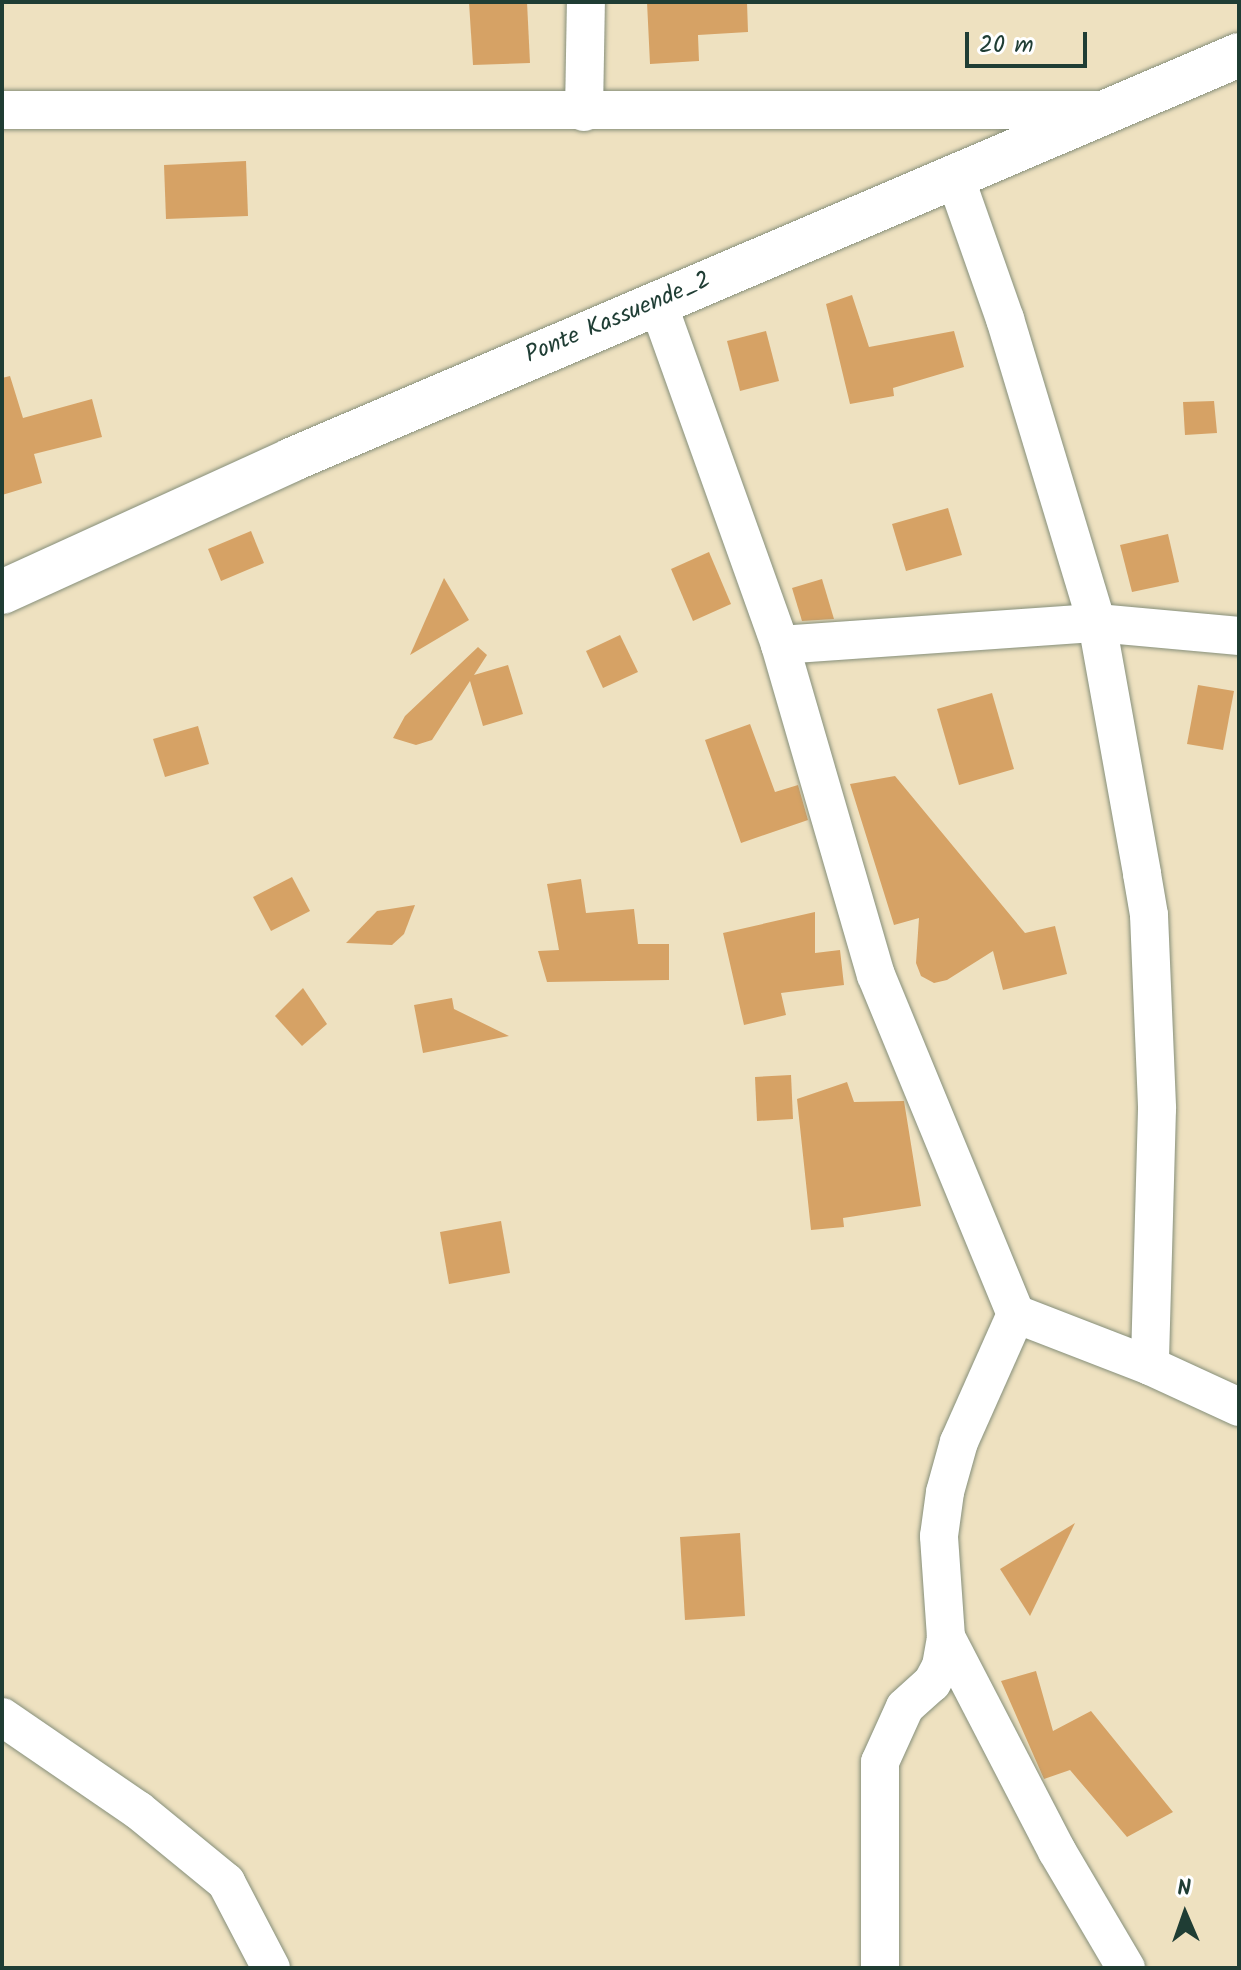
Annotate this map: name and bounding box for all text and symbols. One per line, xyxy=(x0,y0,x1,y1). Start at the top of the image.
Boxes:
scale bar xyxy=(969,16,1091,66)
text: 20 m xyxy=(979,26,1034,65)
street label: Ponte Kassuende_2 xyxy=(521,266,715,370)
text: N xyxy=(1177,1872,1192,1907)
north arrow xyxy=(1145,1874,1225,1954)

